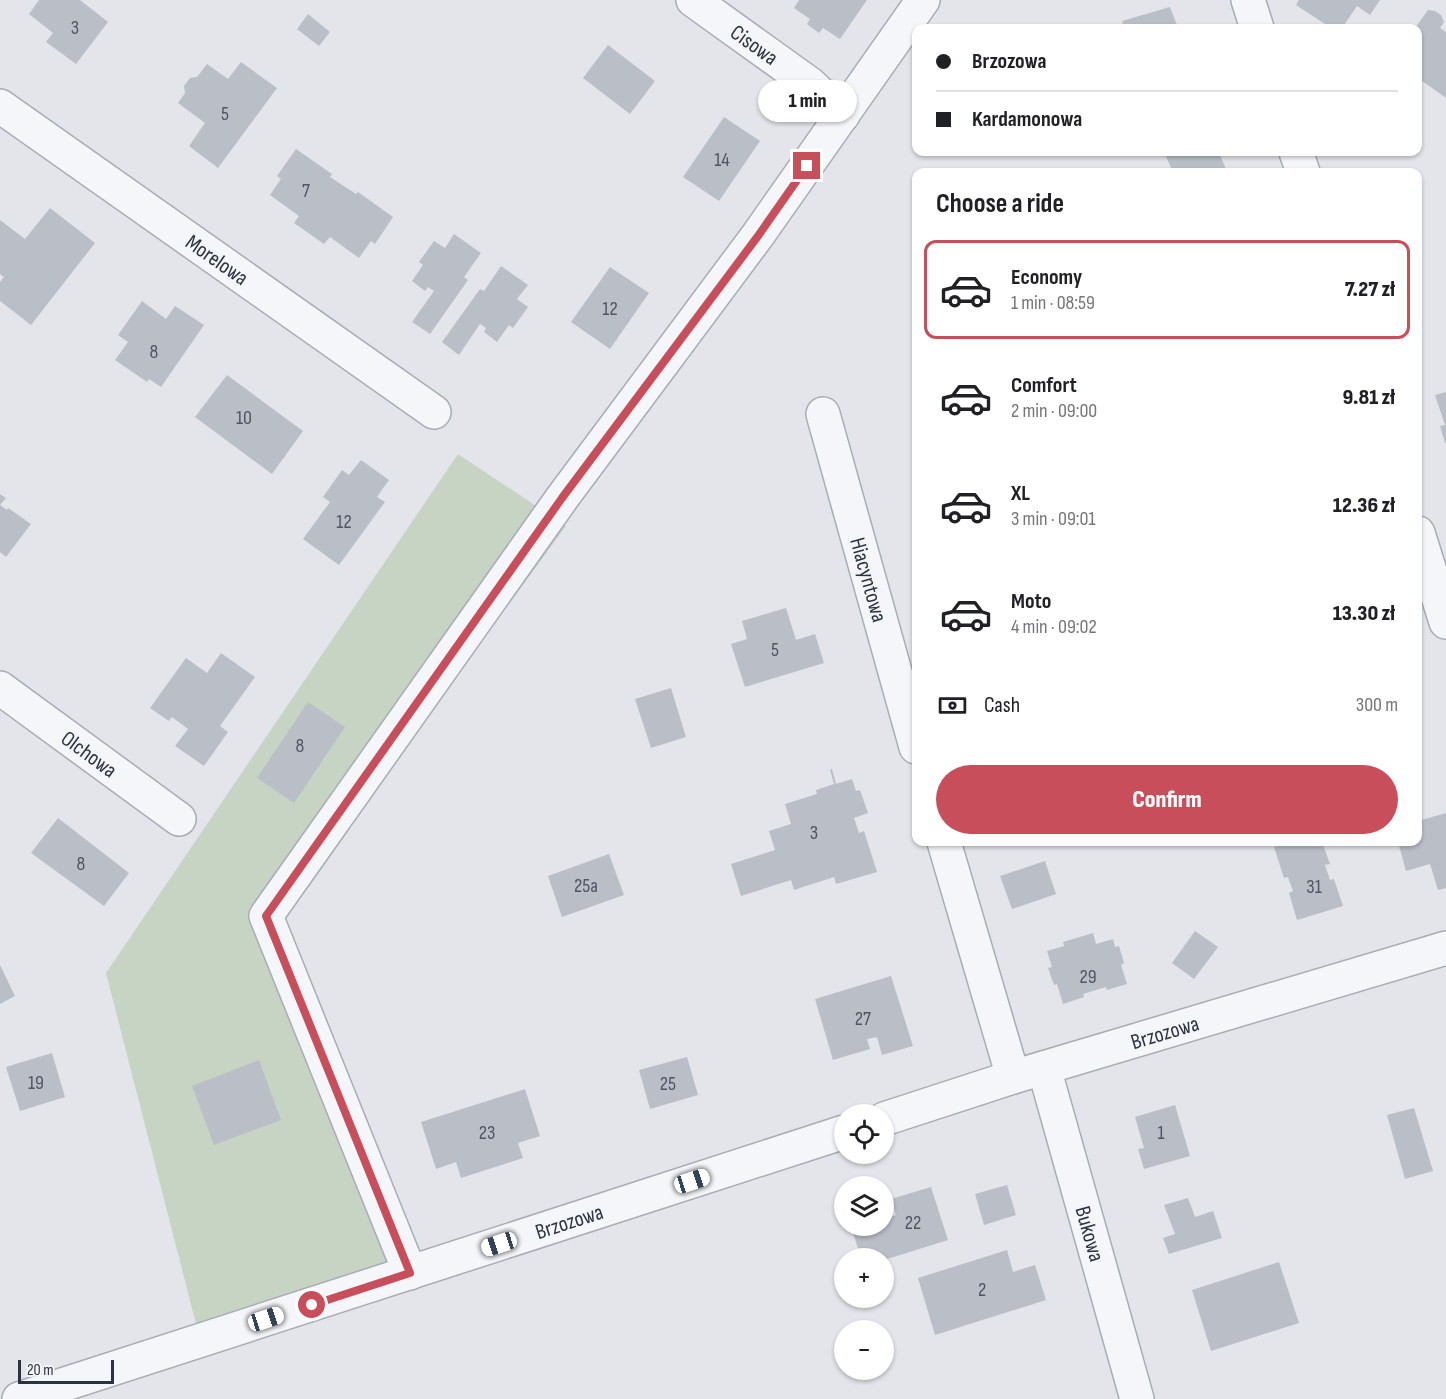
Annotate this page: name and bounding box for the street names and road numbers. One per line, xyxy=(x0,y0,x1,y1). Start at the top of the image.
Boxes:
street label: Cisowa xyxy=(725,19,783,72)
street label: Morelowa xyxy=(180,229,253,292)
street label: Hiacyntowa xyxy=(843,535,892,625)
street label: Olchowa xyxy=(55,725,122,784)
street label: Brzozowa xyxy=(1128,1010,1203,1056)
street label: Brzozowa xyxy=(532,1199,607,1246)
street label: Bukowa xyxy=(1068,1203,1110,1265)

